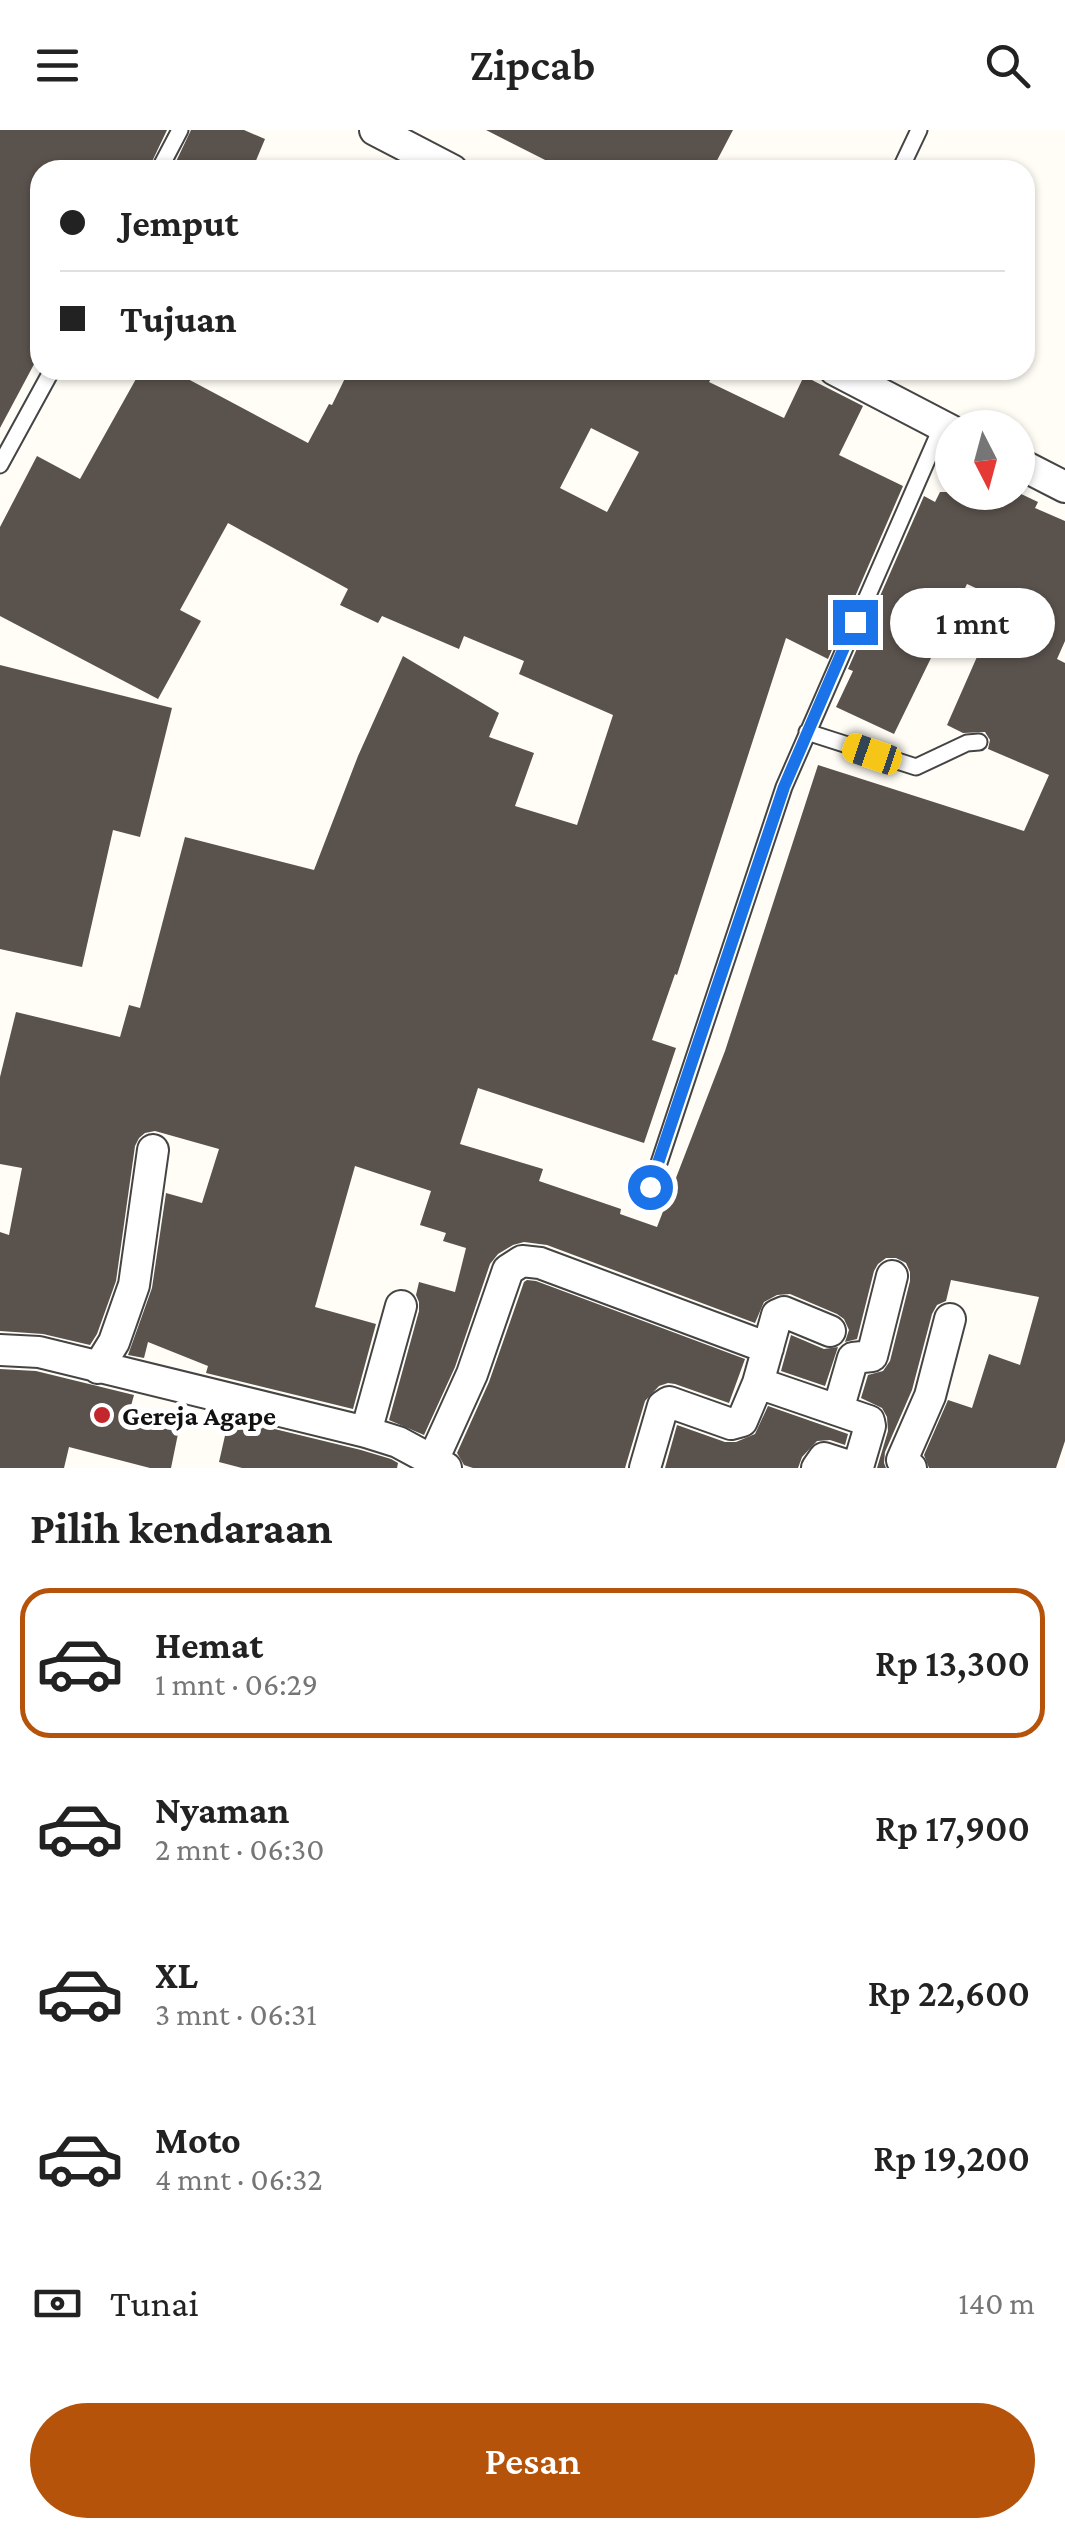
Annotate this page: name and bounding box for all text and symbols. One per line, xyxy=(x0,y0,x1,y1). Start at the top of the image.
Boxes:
icon: menu xyxy=(30,38,85,93)
icon: search xyxy=(980,38,1035,93)
text: Zipcab xyxy=(470,40,595,90)
text: Jemput xyxy=(120,202,238,244)
text: Tujuan xyxy=(120,298,237,340)
north arrow xyxy=(935,410,1035,510)
map controls xyxy=(935,410,1035,510)
callout: 1 mnt xyxy=(890,587,1055,657)
route end xyxy=(833,600,878,645)
text: 1 mnt xyxy=(936,605,1009,641)
car xyxy=(839,730,905,778)
route start xyxy=(628,1165,673,1210)
place label: Gereja Agape xyxy=(122,1400,276,1431)
marker: Gereja Agape xyxy=(91,1404,113,1426)
text: Pilih kendaraan xyxy=(30,1503,333,1553)
icon: car xyxy=(35,1618,125,1708)
text: Hemat xyxy=(155,1624,263,1666)
text: Rp 13,300 xyxy=(875,1642,1030,1684)
text: 1 mnt · 06:29 xyxy=(155,1666,318,1702)
icon: car xyxy=(35,1783,125,1873)
text: Nyaman xyxy=(155,1789,289,1831)
text: Rp 17,900 xyxy=(875,1807,1030,1849)
text: 2 mnt · 06:30 xyxy=(155,1831,324,1867)
icon: car xyxy=(35,1948,125,2038)
text: XL xyxy=(155,1954,198,1996)
text: Rp 22,600 xyxy=(868,1972,1030,2014)
text: 3 mnt · 06:31 xyxy=(155,1996,317,2032)
icon: car xyxy=(35,2113,125,2203)
text: Moto xyxy=(155,2119,241,2161)
text: Rp 19,200 xyxy=(873,2137,1030,2179)
text: 4 mnt · 06:32 xyxy=(155,2161,322,2197)
icon: cash xyxy=(30,2276,85,2331)
text: Tunai xyxy=(110,2282,199,2324)
text: 140 m xyxy=(958,2285,1035,2321)
button: Pesan xyxy=(30,2403,1035,2518)

